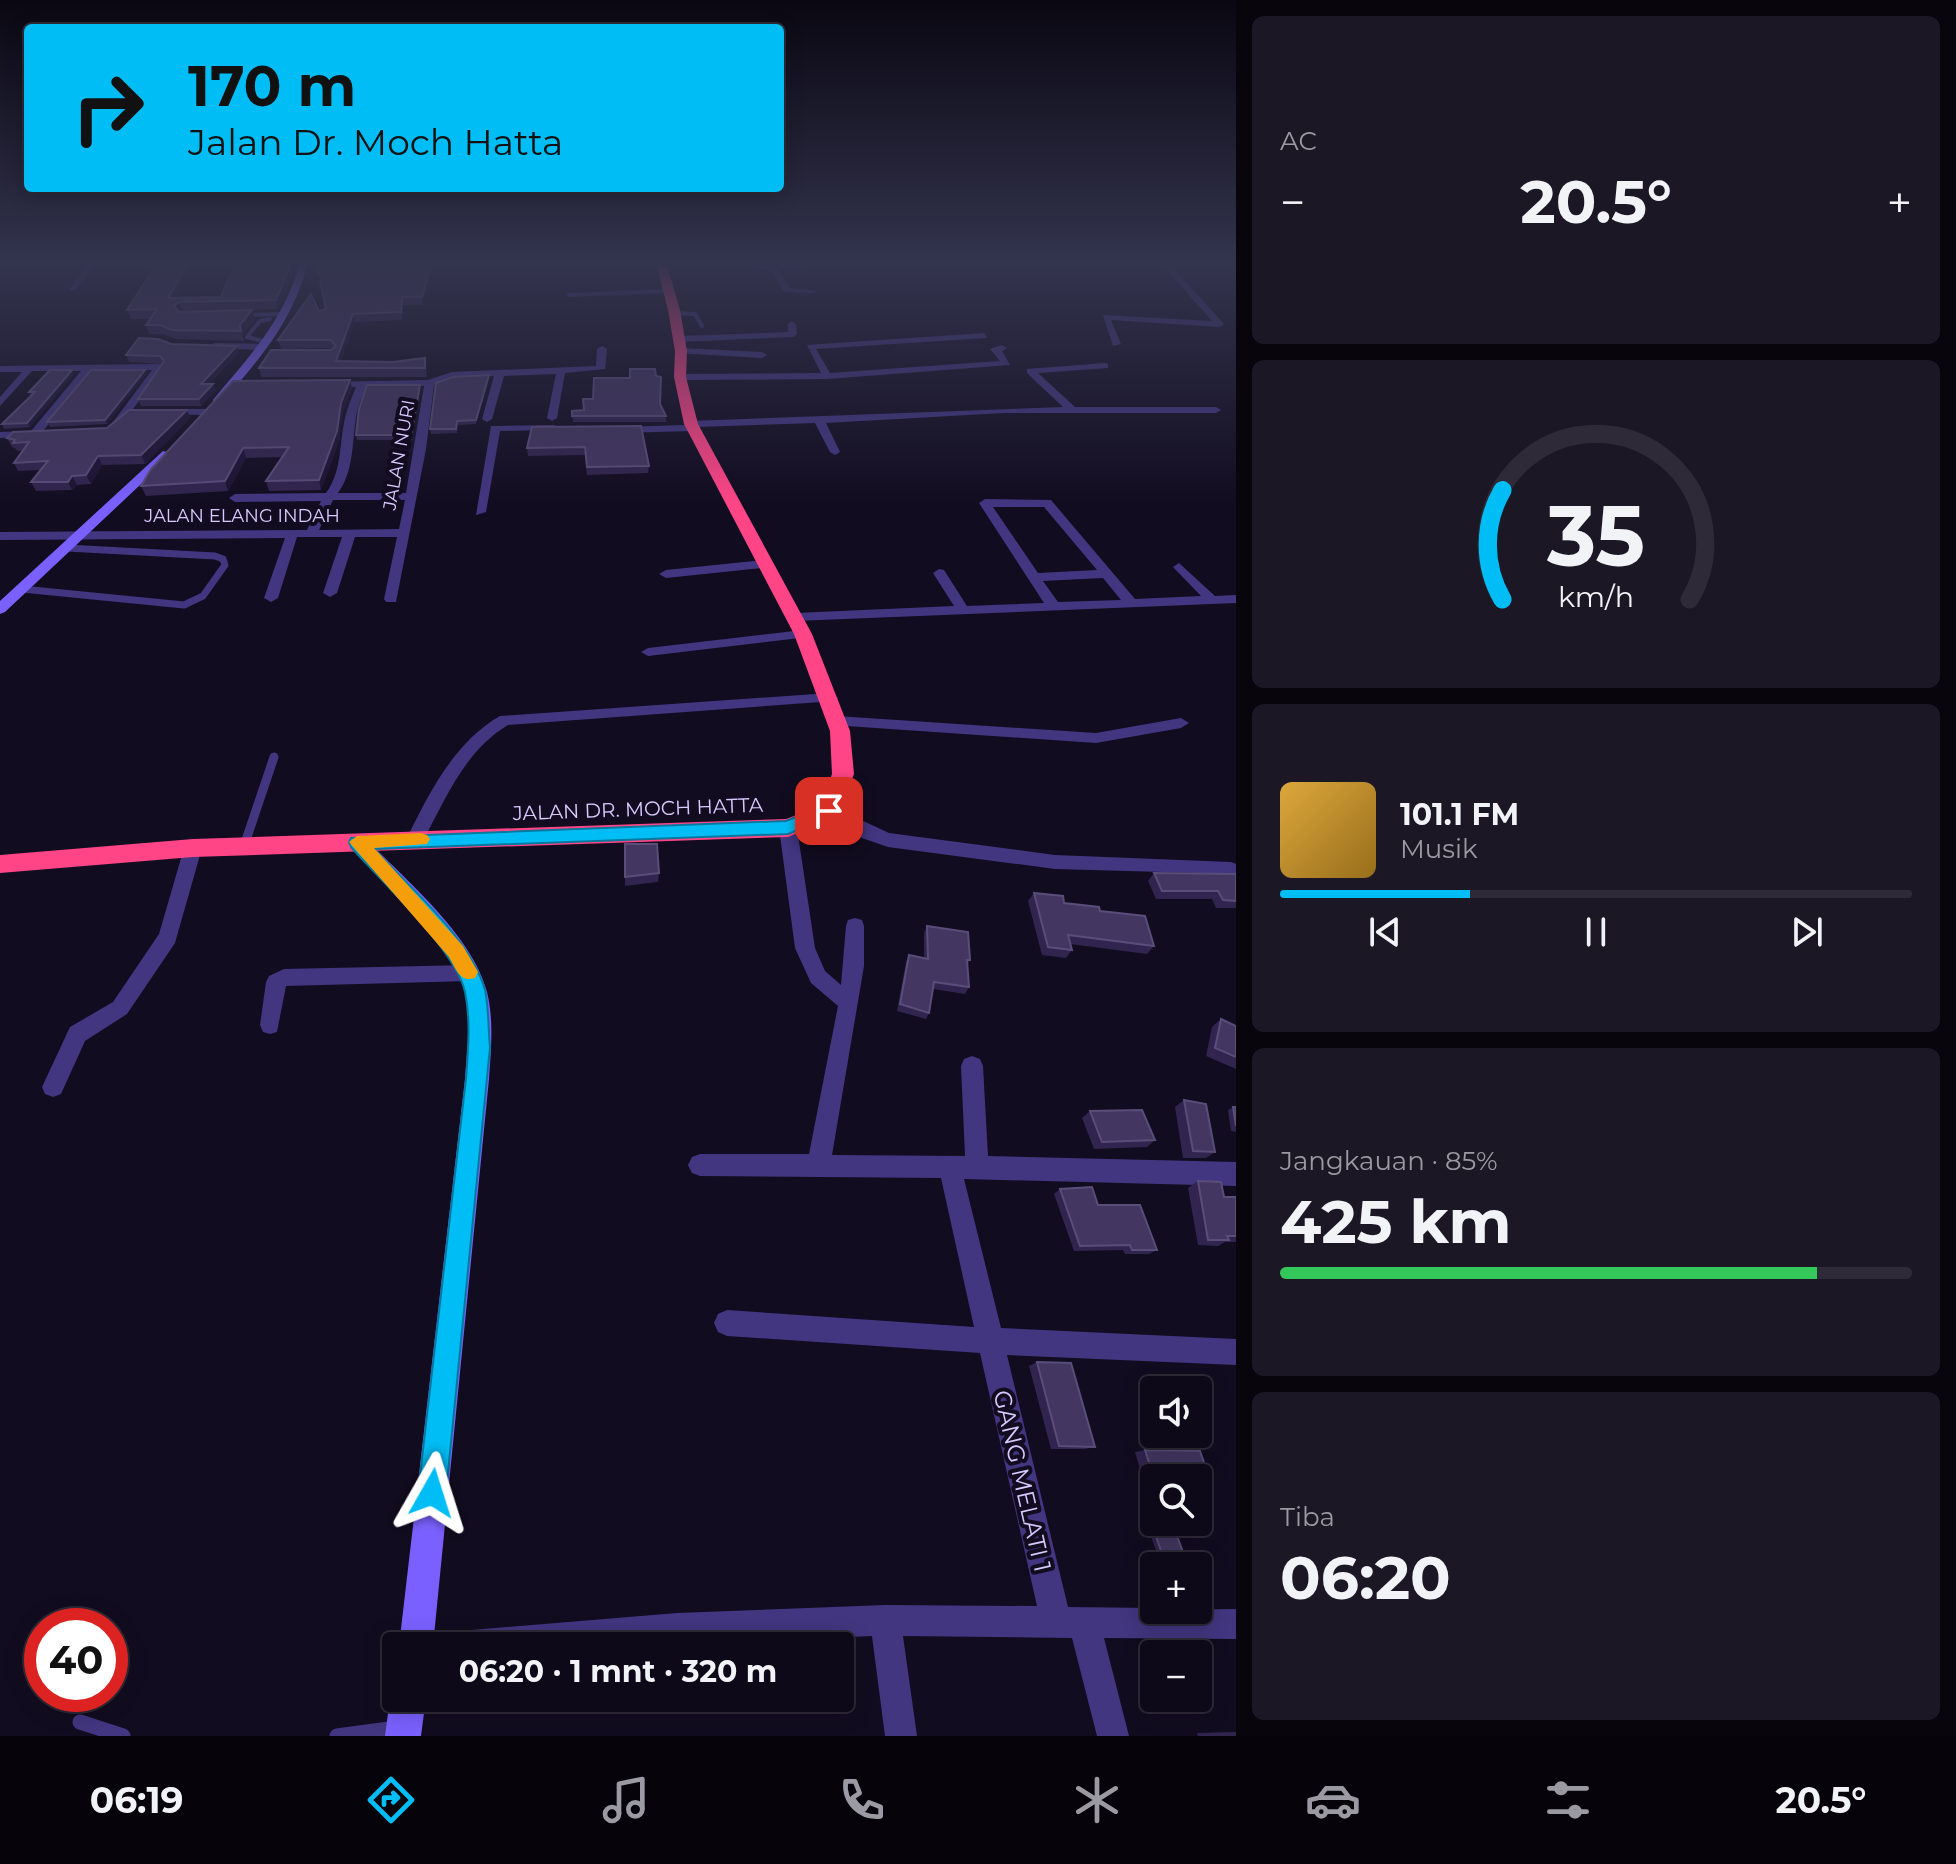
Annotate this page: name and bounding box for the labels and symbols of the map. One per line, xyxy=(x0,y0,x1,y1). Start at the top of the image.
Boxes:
street label: JALAN NURI xyxy=(378,398,420,513)
street label: JALAN ELANG INDAH xyxy=(143,505,340,527)
pin xyxy=(795,777,863,845)
street label: JALAN DR. MOCH HATTA xyxy=(511,793,764,825)
street label: GANG MELATI 1 xyxy=(987,1387,1057,1575)
position arrow xyxy=(390,1451,474,1535)
speed limit sign: 40 xyxy=(24,1608,128,1712)

